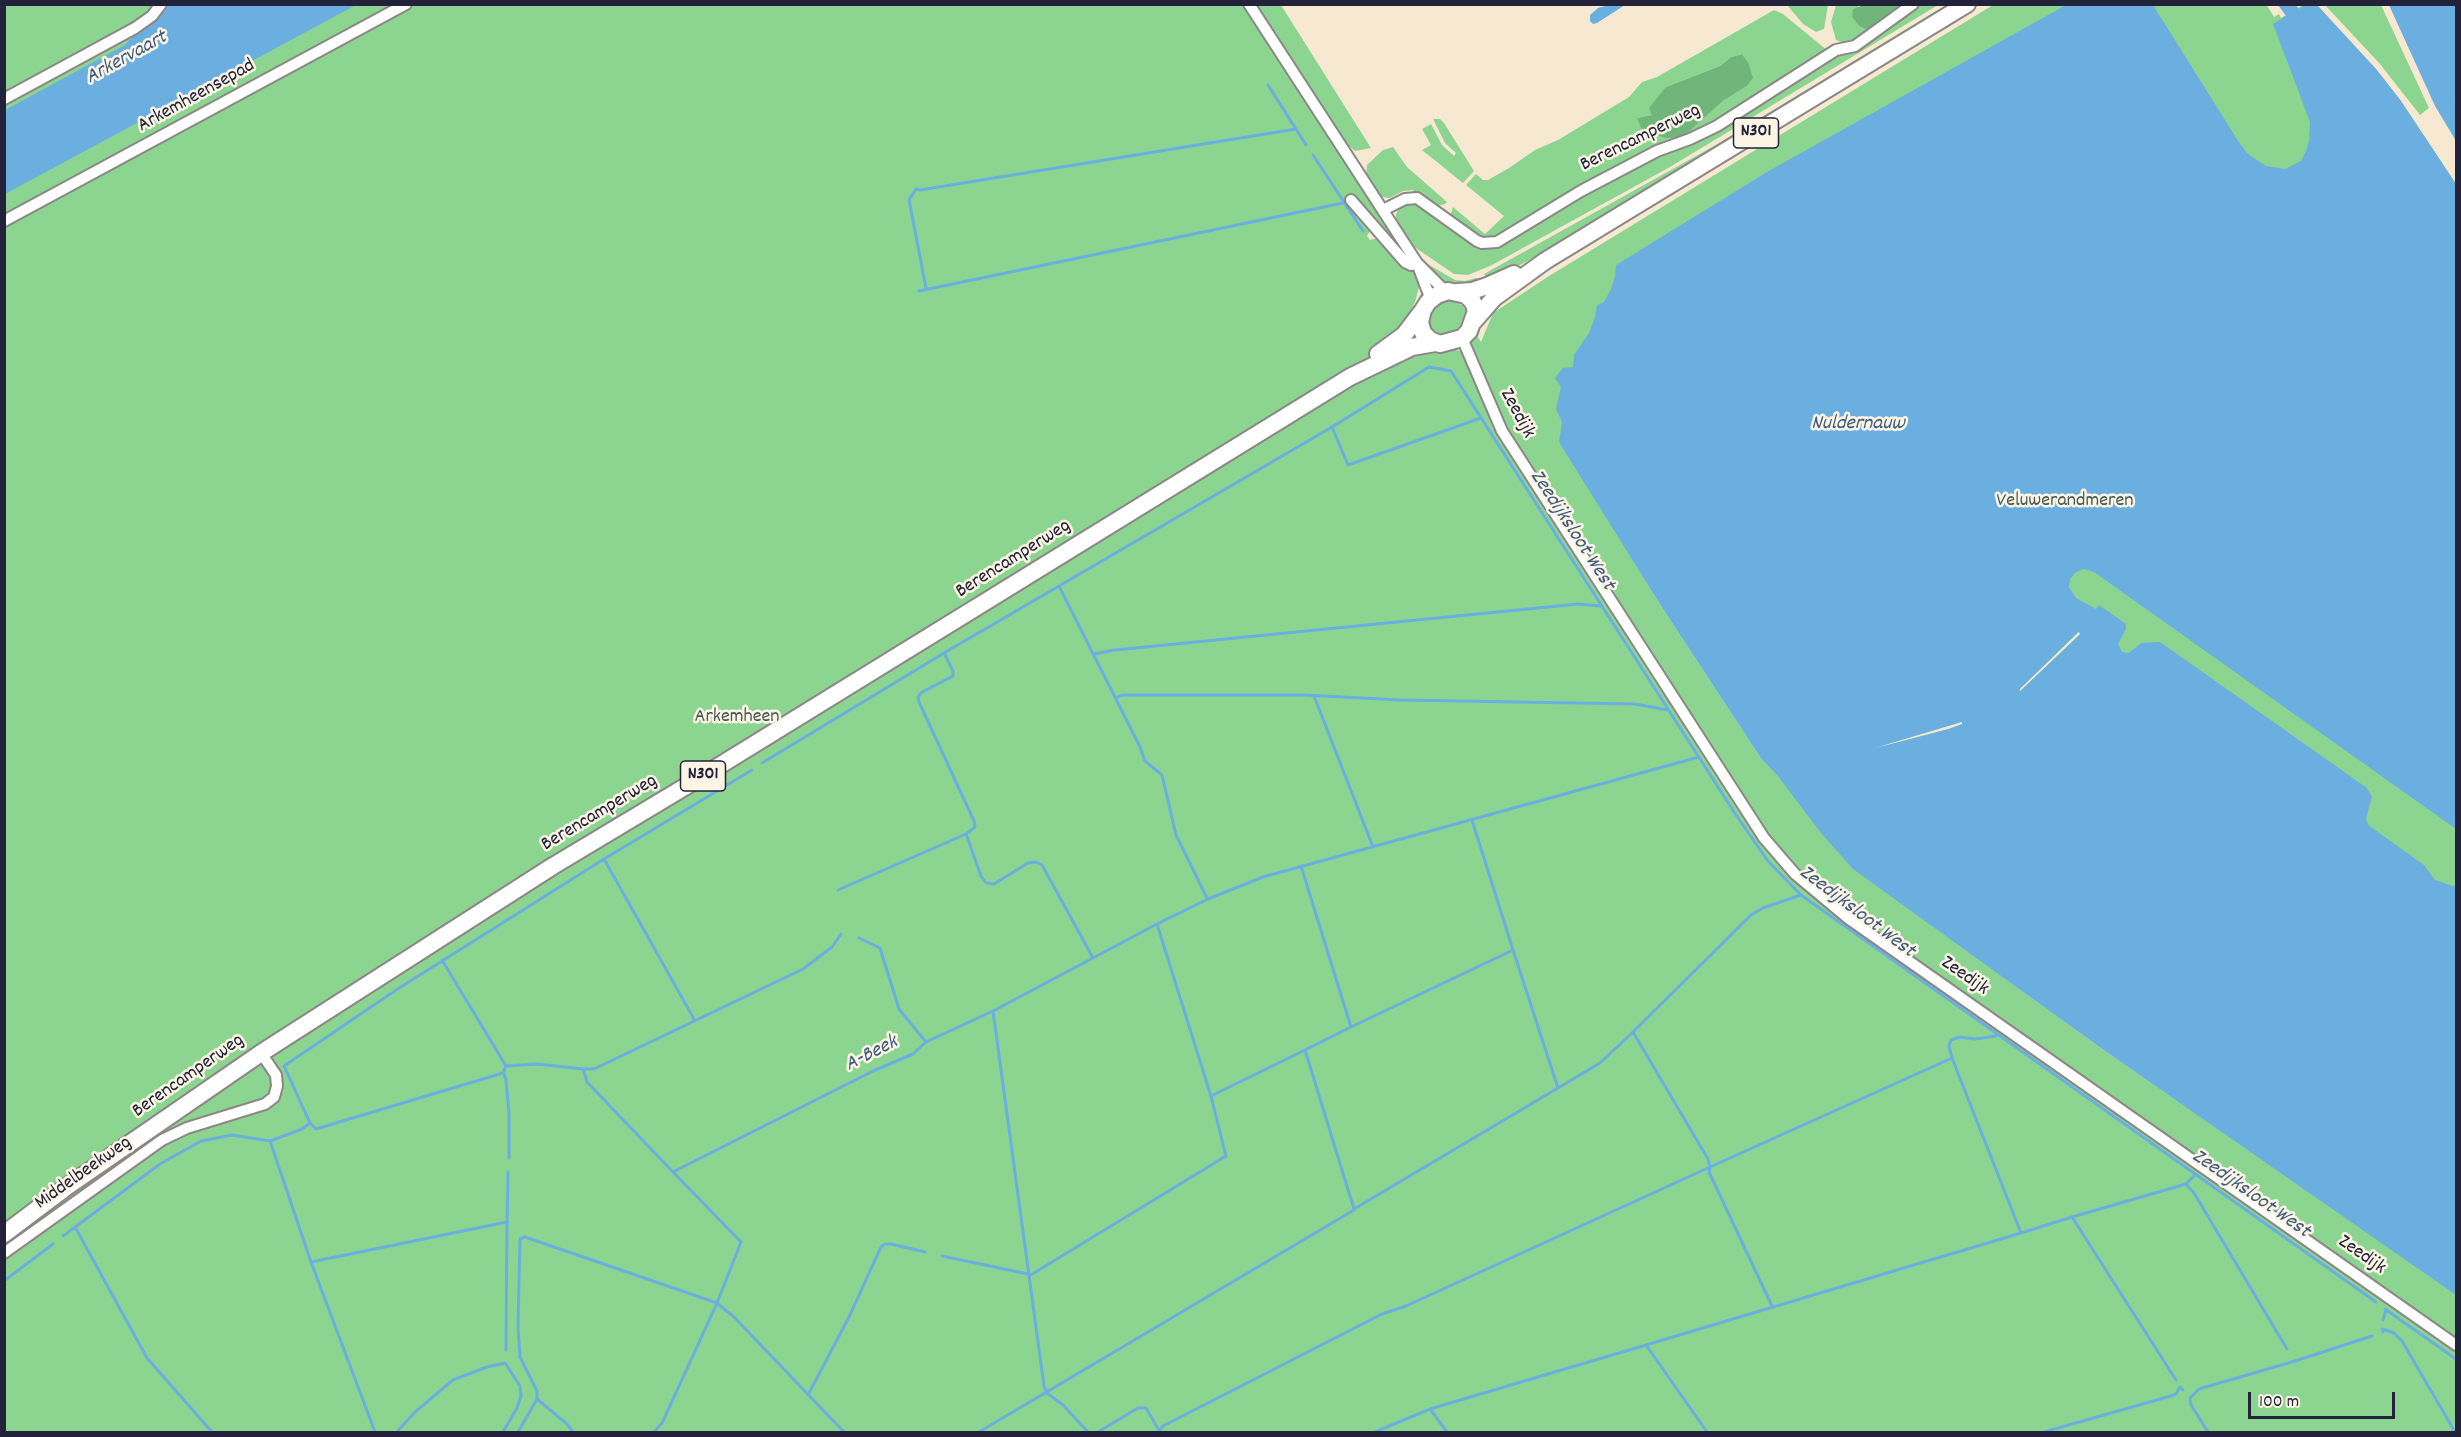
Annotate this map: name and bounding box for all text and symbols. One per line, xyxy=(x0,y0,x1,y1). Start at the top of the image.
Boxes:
water label: Arkervaart xyxy=(82,26,172,92)
street label: Arkemheensepad xyxy=(134,55,260,139)
street label: Berencamperweg xyxy=(1577,100,1705,178)
road number: N301 xyxy=(1734,118,1778,148)
street label: Zeedijk xyxy=(1493,385,1539,443)
water label: Nuldernauw xyxy=(1811,412,1905,438)
water label: Zeedijksloot West xyxy=(1523,466,1619,596)
park label: Veluwerandmeren xyxy=(1997,490,2133,514)
street label: Berencamperweg xyxy=(952,515,1076,605)
park label: Arkemheen xyxy=(694,706,780,730)
road number: N301 xyxy=(680,761,726,791)
street label: Berencamperweg xyxy=(538,770,662,858)
water label: Zeedijksloot West xyxy=(1793,861,1919,965)
street label: Zeedijk xyxy=(1935,952,1993,1002)
street label: Berencamperweg xyxy=(129,1030,249,1124)
water label: A-Beek xyxy=(841,1031,903,1079)
street label: Middelbeekweg xyxy=(31,1132,137,1216)
water label: Zeedijksloot West xyxy=(2186,1145,2314,1245)
street label: Zeedijk xyxy=(2332,1231,2390,1281)
scale bar xyxy=(2251,1380,2398,1418)
text: 100 m xyxy=(2259,1390,2299,1415)

